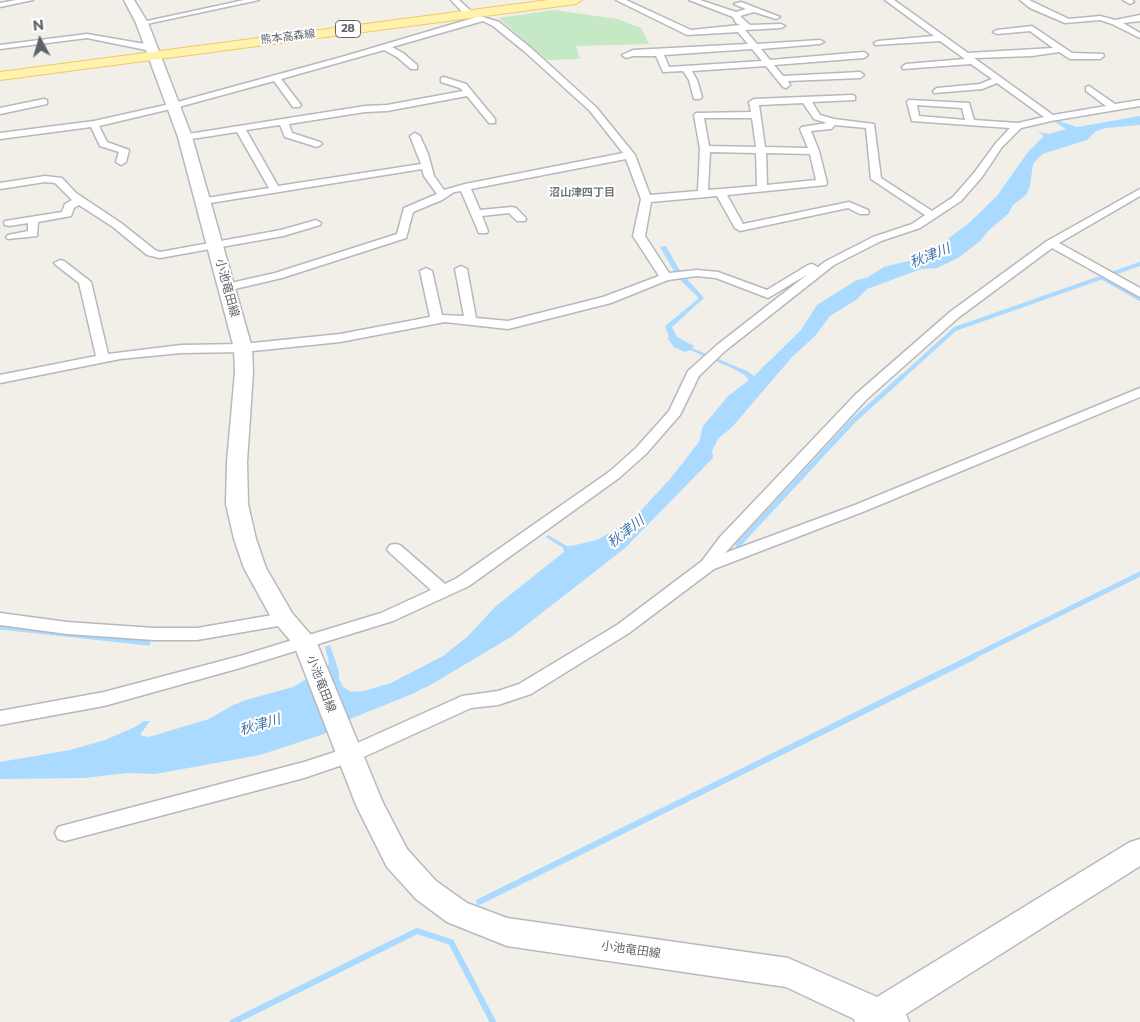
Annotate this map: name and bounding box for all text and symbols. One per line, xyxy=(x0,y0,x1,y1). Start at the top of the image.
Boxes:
north arrow xyxy=(15,15,65,65)
text: N xyxy=(32,16,45,35)
road number: 28 xyxy=(336,20,360,38)
street label: 熊本高森線 xyxy=(260,27,316,47)
district label: 沼山津四丁目 xyxy=(549,186,615,200)
water label: 秋津川 xyxy=(907,240,953,272)
street label: 小池竜田線 xyxy=(212,257,242,319)
water label: 秋津川 xyxy=(604,512,648,552)
street label: 小池竜田線 xyxy=(304,653,338,715)
water label: 秋津川 xyxy=(237,711,283,739)
street label: 小池竜田線 xyxy=(600,939,662,961)

